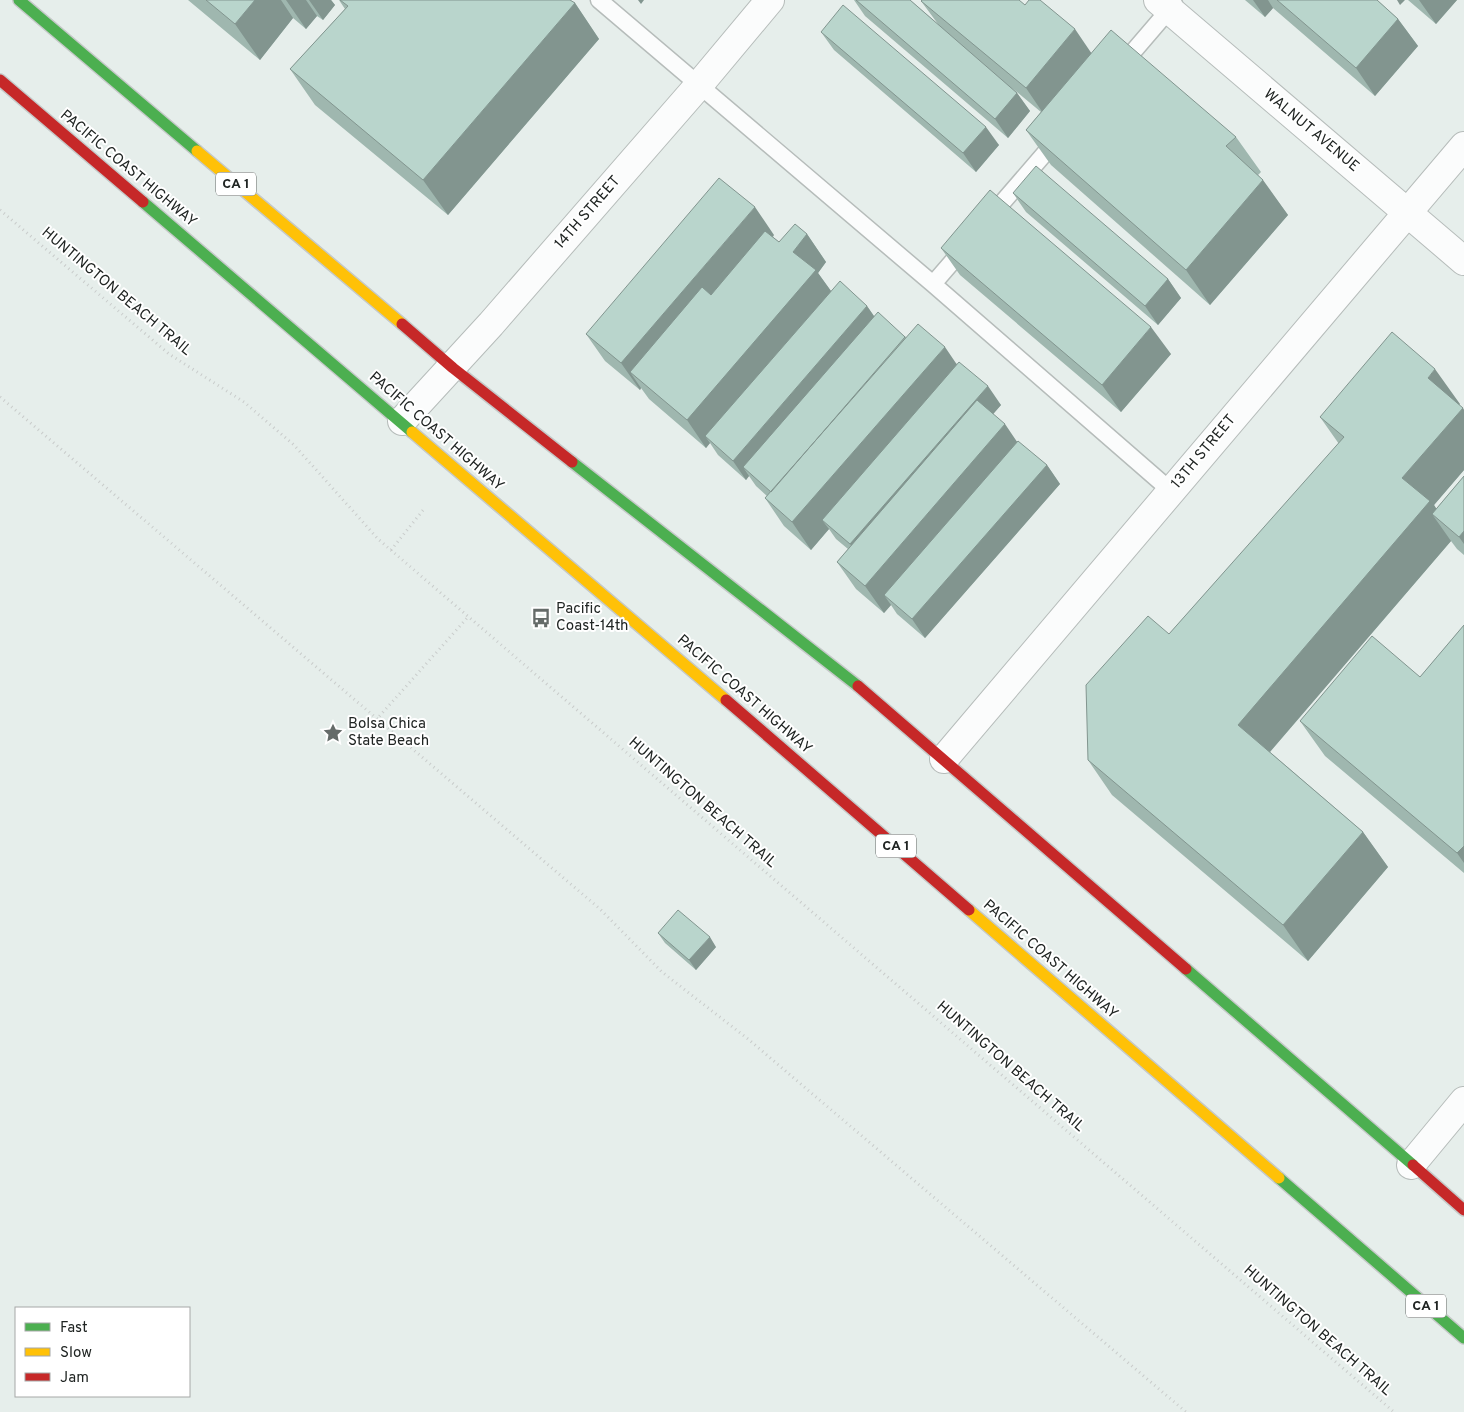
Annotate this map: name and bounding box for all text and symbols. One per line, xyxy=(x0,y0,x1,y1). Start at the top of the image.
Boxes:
street label: WALNUT AVENUE xyxy=(1259,85,1363,177)
street label: PACIFIC COAST HIGHWAY xyxy=(56,106,201,232)
road number: CA 1 xyxy=(216,172,256,195)
street label: 14TH STREET xyxy=(551,172,625,254)
street label: HUNTINGTON BEACH TRAIL xyxy=(37,224,195,360)
street label: PACIFIC COAST HIGHWAY xyxy=(365,368,508,496)
street label: 13TH STREET xyxy=(1167,411,1241,493)
place label: Pacific Coast-14th xyxy=(556,600,629,636)
bus stop icon: Pacific Coast-14th xyxy=(530,607,552,629)
street label: PACIFIC COAST HIGHWAY xyxy=(673,631,816,759)
place label: Bolsa Chica State Beach xyxy=(348,715,429,751)
place icon: Bolsa Chica State Beach xyxy=(322,722,344,744)
street label: HUNTINGTON BEACH TRAIL xyxy=(624,733,780,873)
road number: CA 1 xyxy=(876,834,916,858)
street label: PACIFIC COAST HIGHWAY xyxy=(979,896,1122,1024)
street label: HUNTINGTON BEACH TRAIL xyxy=(932,997,1088,1137)
street label: HUNTINGTON BEACH TRAIL xyxy=(1239,1261,1395,1401)
road number: CA 1 xyxy=(1406,1294,1446,1318)
legend xyxy=(15,1307,190,1397)
text: Fast xyxy=(60,1319,88,1338)
text: Slow xyxy=(60,1344,92,1363)
text: Jam xyxy=(60,1369,89,1388)

